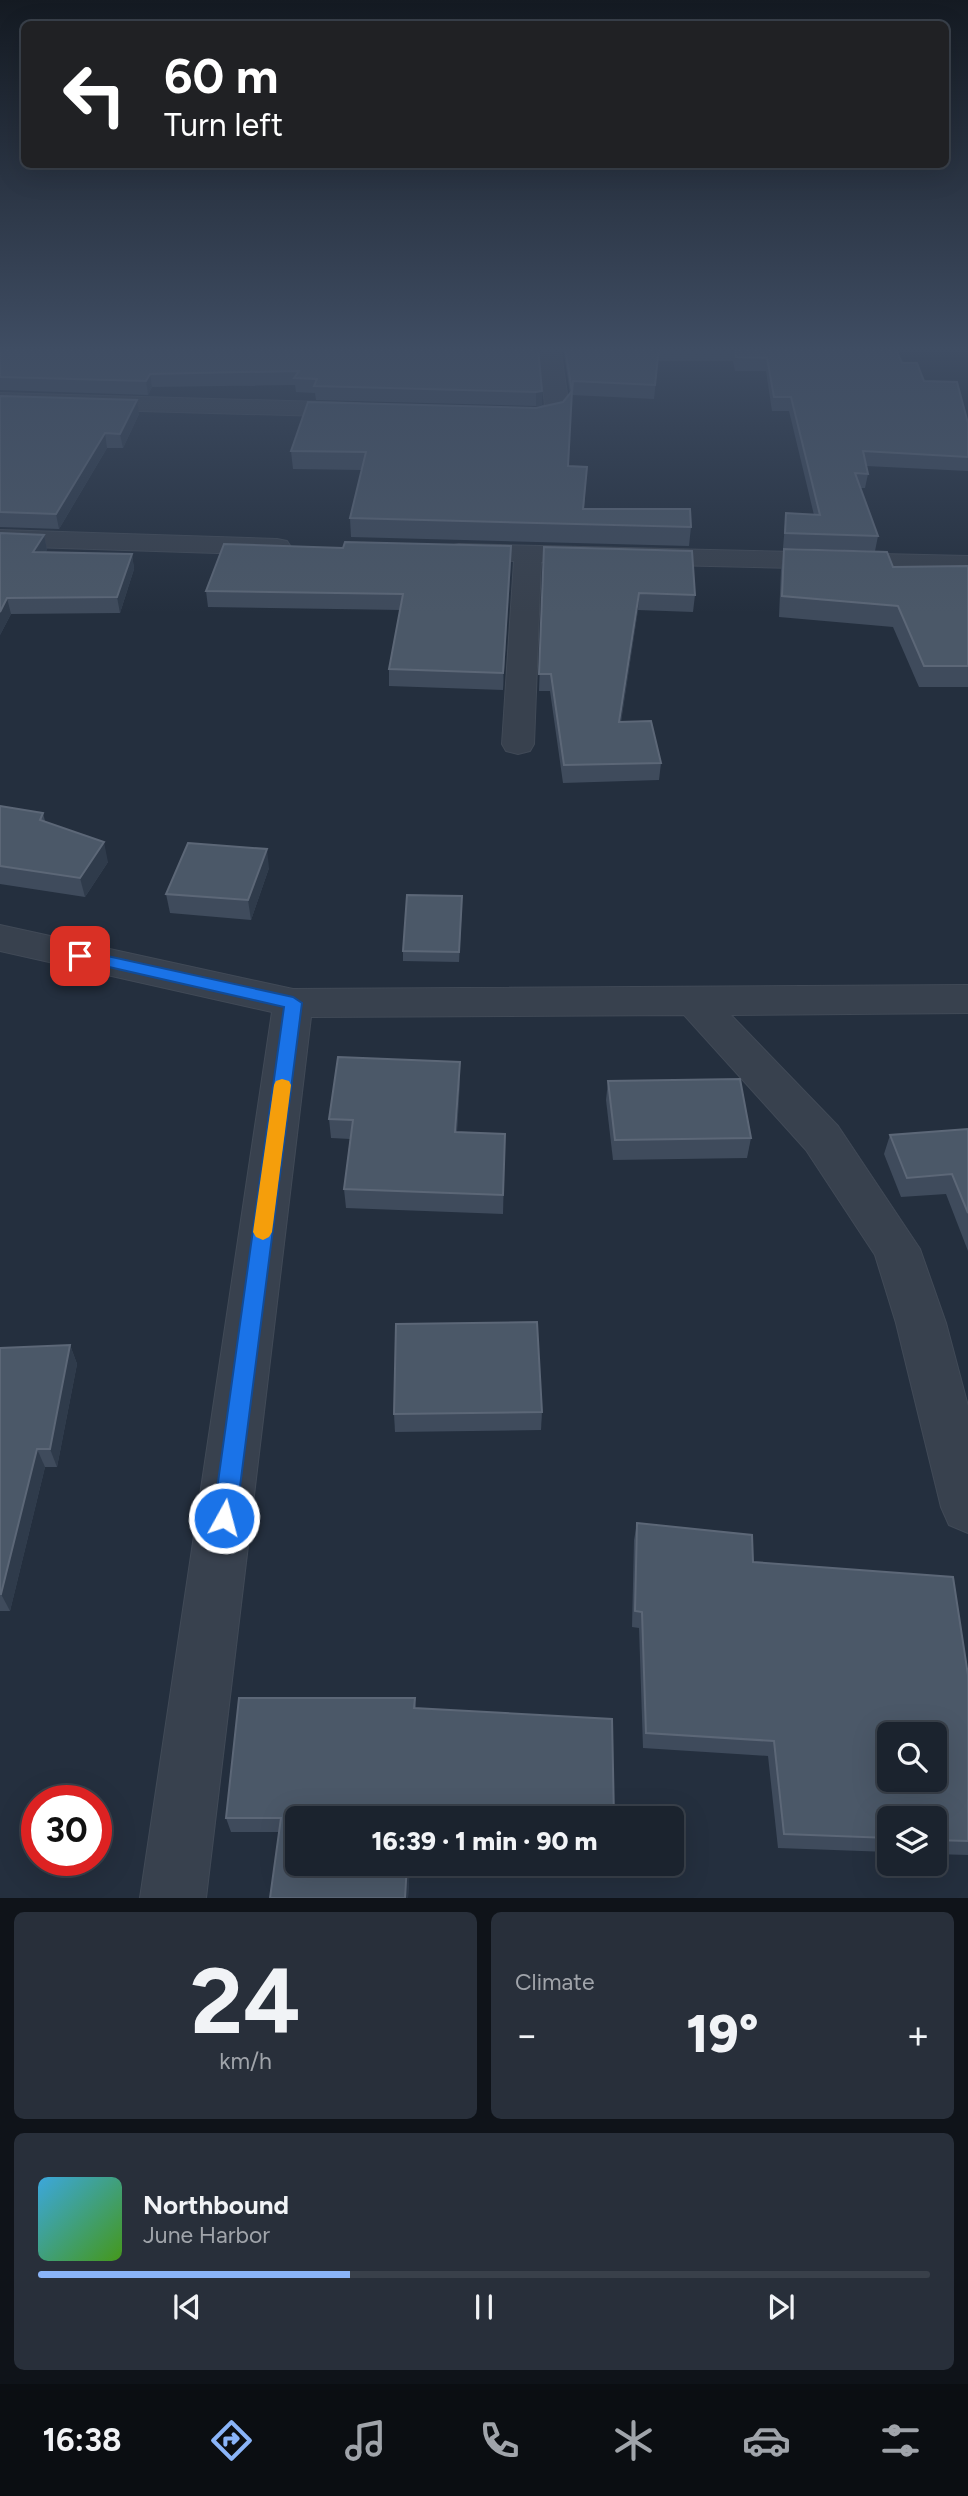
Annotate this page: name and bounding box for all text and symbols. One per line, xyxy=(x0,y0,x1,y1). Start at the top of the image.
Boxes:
text: 60 m xyxy=(164,46,279,105)
icon: left xyxy=(49,49,140,140)
text: Turn left xyxy=(164,106,283,144)
pin xyxy=(50,926,110,986)
icon: arrive xyxy=(61,937,99,975)
position arrow xyxy=(187,1481,261,1555)
map controls xyxy=(877,1722,947,1876)
button: search xyxy=(877,1722,947,1792)
speed limit sign: 30 xyxy=(21,1785,112,1876)
button: layers xyxy=(877,1806,947,1876)
text: 16:39 · 1 min · 90 m xyxy=(372,1825,597,1857)
text: 24 xyxy=(190,1947,301,2056)
text: Climate xyxy=(515,1968,594,1996)
text: 19° xyxy=(686,2003,759,2065)
text: − xyxy=(515,2012,539,2058)
text: + xyxy=(906,2012,930,2058)
text: km/h xyxy=(219,2047,272,2075)
text: Northbound xyxy=(143,2189,289,2221)
text: June Harbor xyxy=(143,2221,270,2249)
icon: previous xyxy=(168,2288,206,2326)
icon: pause xyxy=(465,2288,503,2326)
icon: next xyxy=(762,2288,800,2326)
icon: directions xyxy=(207,2416,256,2465)
icon: music xyxy=(341,2416,390,2465)
icon: phone xyxy=(475,2416,524,2465)
icon: climate xyxy=(609,2416,658,2465)
icon: car xyxy=(742,2416,791,2465)
icon: filters xyxy=(876,2416,925,2465)
text: 16:38 xyxy=(42,2421,122,2459)

